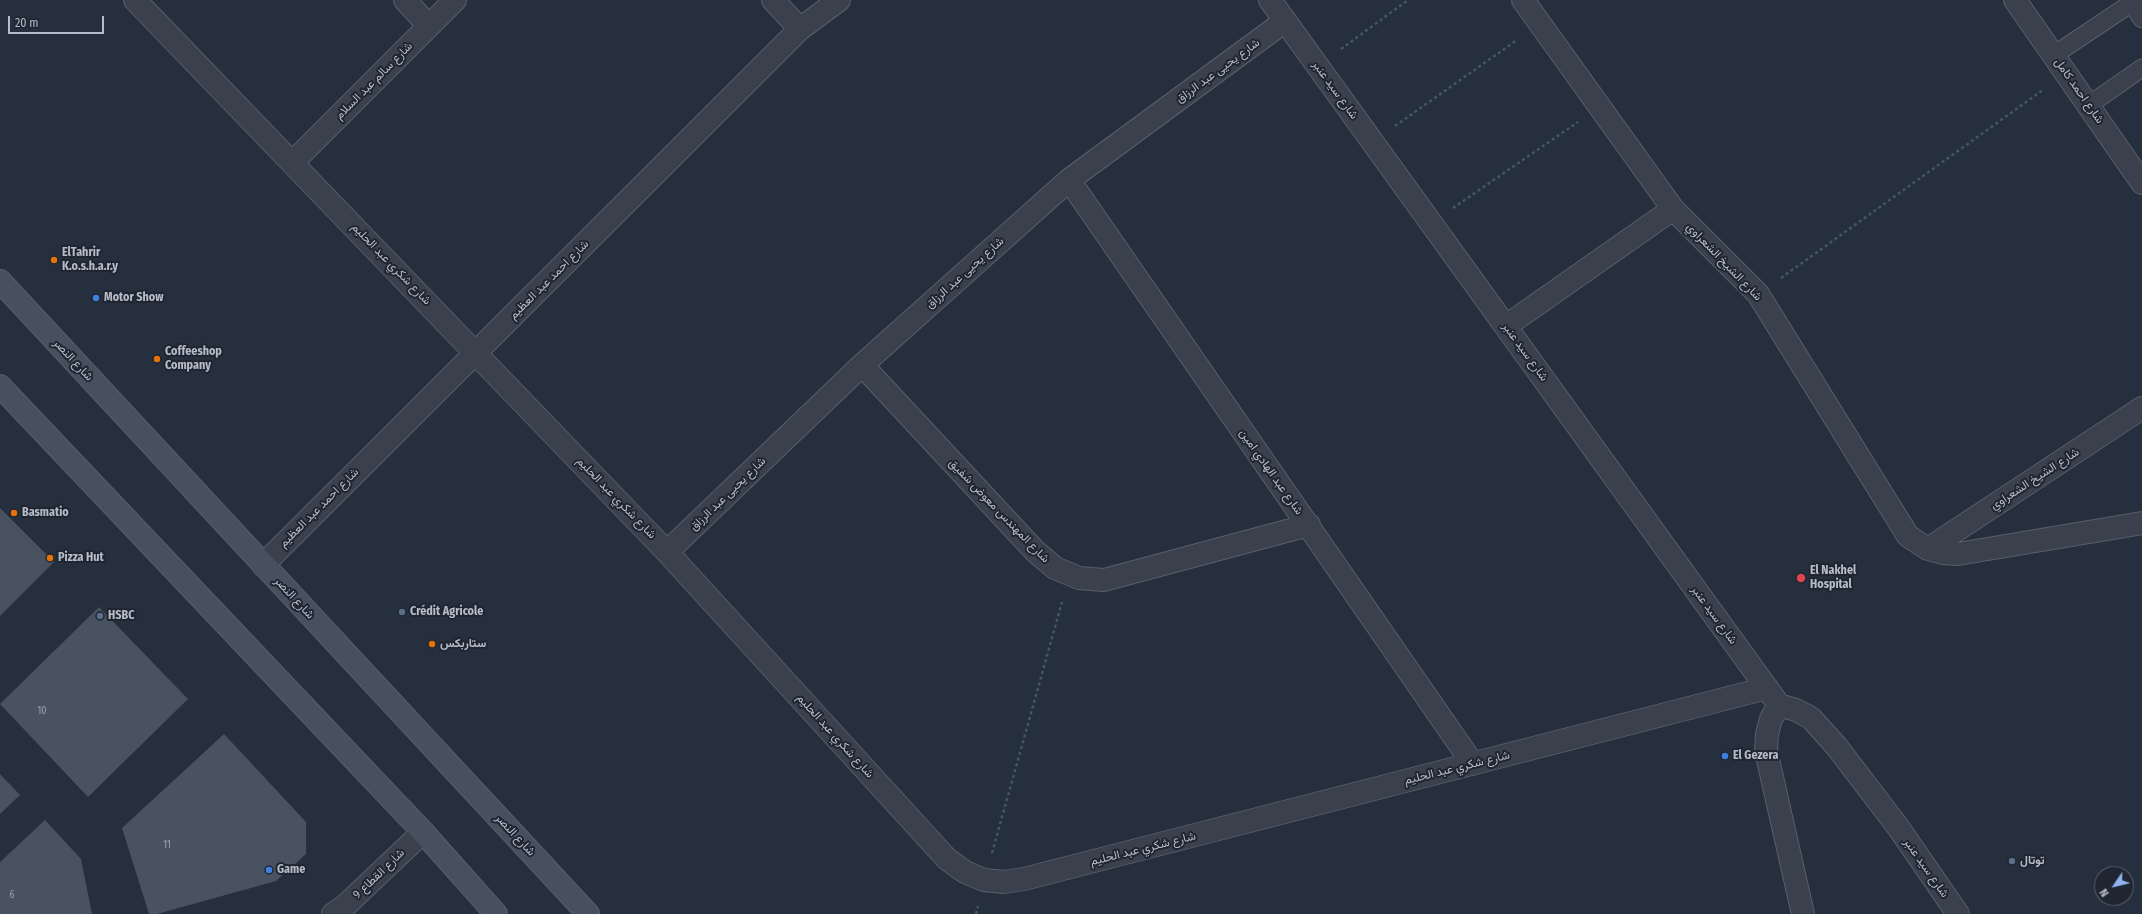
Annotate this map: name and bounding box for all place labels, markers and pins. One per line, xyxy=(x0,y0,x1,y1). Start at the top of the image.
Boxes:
place label: ElTahrir K.o.s.h.a.r.y xyxy=(62,246,118,274)
marker: ElTahrir K.o.s.h.a.r.y xyxy=(49,255,59,265)
place label: Motor Show xyxy=(104,291,164,305)
marker: Motor Show xyxy=(91,293,101,303)
place label: Coffeeshop Company xyxy=(165,345,222,373)
marker: Coffeeshop Company xyxy=(152,354,162,364)
place label: Basmatio xyxy=(22,506,69,520)
marker: Basmatio xyxy=(9,508,19,518)
place label: Pizza Hut xyxy=(58,551,104,565)
marker: Pizza Hut xyxy=(45,553,55,563)
place label: El Nakhel Hospital xyxy=(1810,564,1856,592)
marker: El Nakhel Hospital xyxy=(1795,572,1807,584)
place label: Crédit Agricole xyxy=(410,605,483,619)
marker: Crédit Agricole xyxy=(397,607,407,617)
place label: HSBC xyxy=(108,609,134,623)
marker: HSBC xyxy=(95,611,105,621)
place label: ستاربكس xyxy=(440,637,486,651)
marker: ستاربكس xyxy=(427,639,437,649)
place label: El Gezera xyxy=(1733,749,1778,763)
marker: El Gezera xyxy=(1720,751,1730,761)
place label: توتال xyxy=(2020,854,2045,868)
marker: توتال xyxy=(2007,856,2017,866)
place label: Game xyxy=(277,863,305,877)
marker: Game xyxy=(264,865,274,875)

